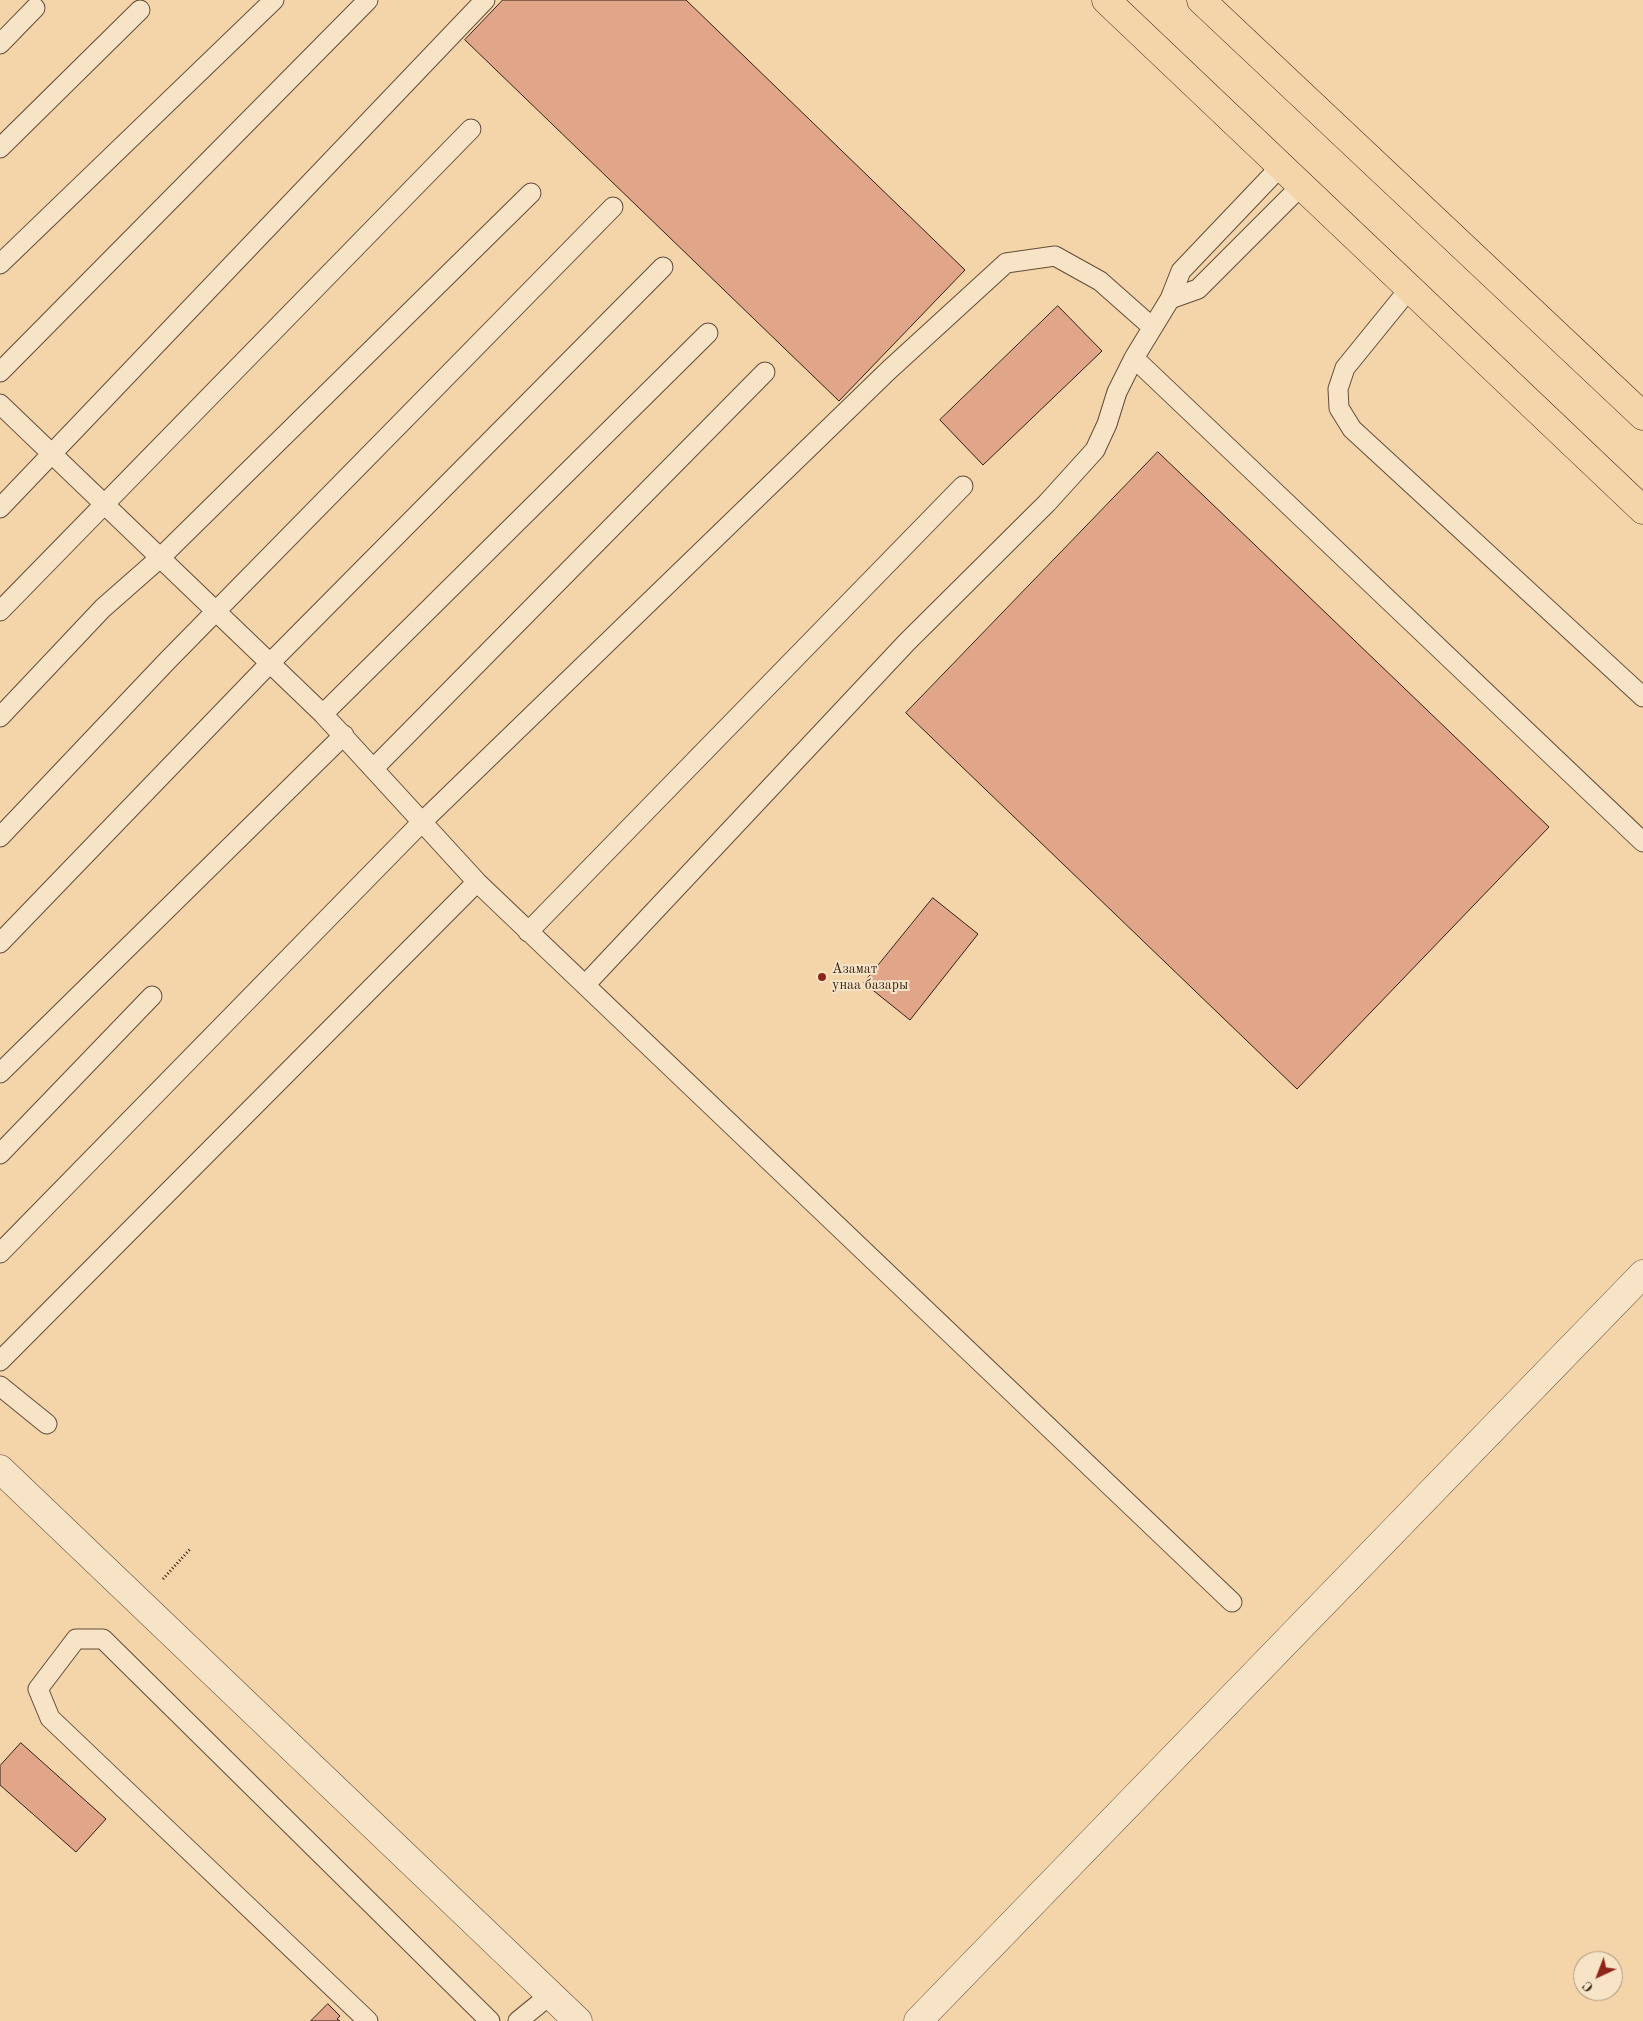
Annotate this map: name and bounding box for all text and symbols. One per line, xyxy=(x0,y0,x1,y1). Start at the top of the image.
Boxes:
place label: Азамат унаа базары xyxy=(832,961,908,994)
marker: Азамат унаа базары xyxy=(816,971,828,983)
north arrow xyxy=(1573,1951,1623,2001)
text: С xyxy=(1580,1978,1597,1995)

